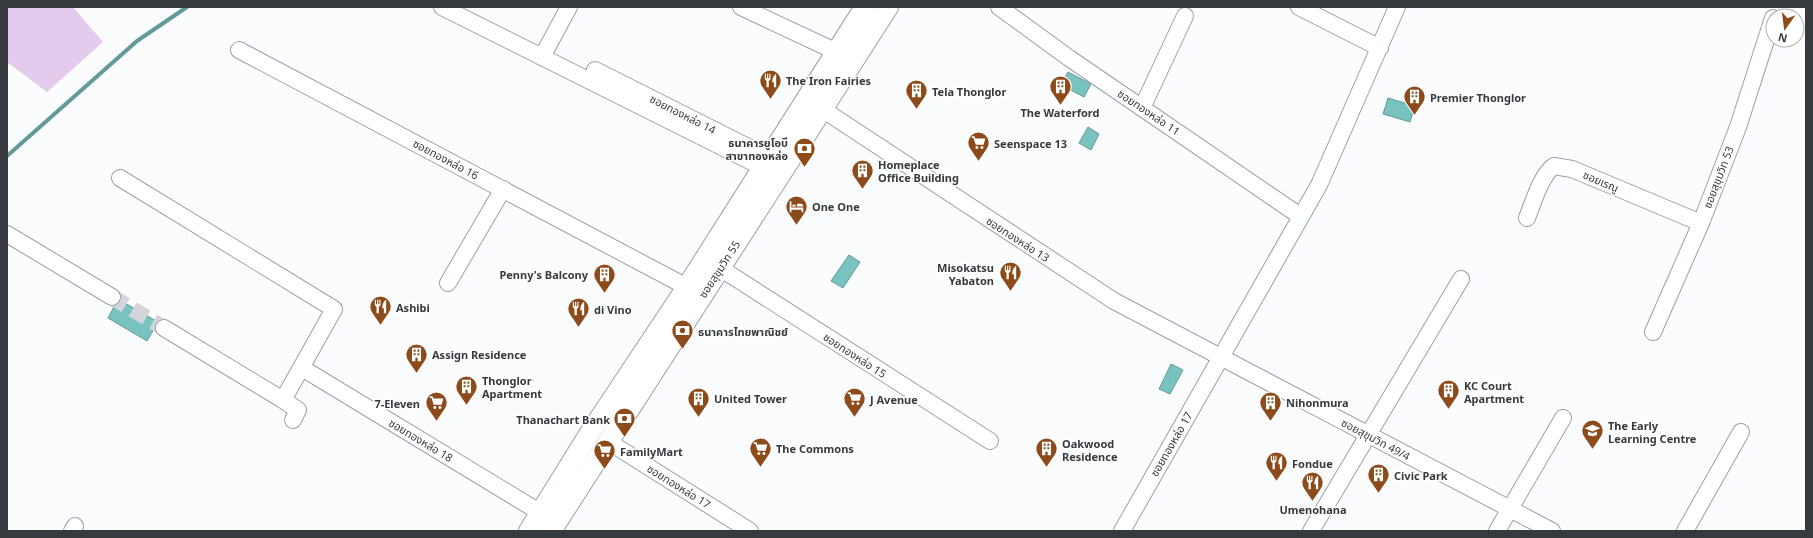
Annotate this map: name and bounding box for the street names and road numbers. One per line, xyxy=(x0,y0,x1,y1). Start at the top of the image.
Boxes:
street label: ซอยทองหล่อ 11 xyxy=(1115,86,1183,138)
street label: ซอยทองหล่อ 14 xyxy=(647,91,719,137)
street label: ซอยทองหล่อ 16 xyxy=(411,135,481,183)
street label: ซอยสุขุมวิท 53 xyxy=(1699,144,1737,210)
street label: ซอยเรณู xyxy=(1581,167,1621,195)
street label: ซอยทองหล่อ 13 xyxy=(984,213,1052,265)
street label: ซอยสุขุมวิท 55 xyxy=(695,237,743,301)
street label: ซอยทองหล่อ 15 xyxy=(821,329,889,381)
street label: ซอยทองหล่อ 17 xyxy=(1146,409,1196,479)
street label: ซอยทองหล่อ 18 xyxy=(386,415,456,465)
street label: ซอยสุขุมวิท 49/4 xyxy=(1339,415,1414,464)
street label: ซอยทองหล่อ 17 xyxy=(644,460,714,512)

